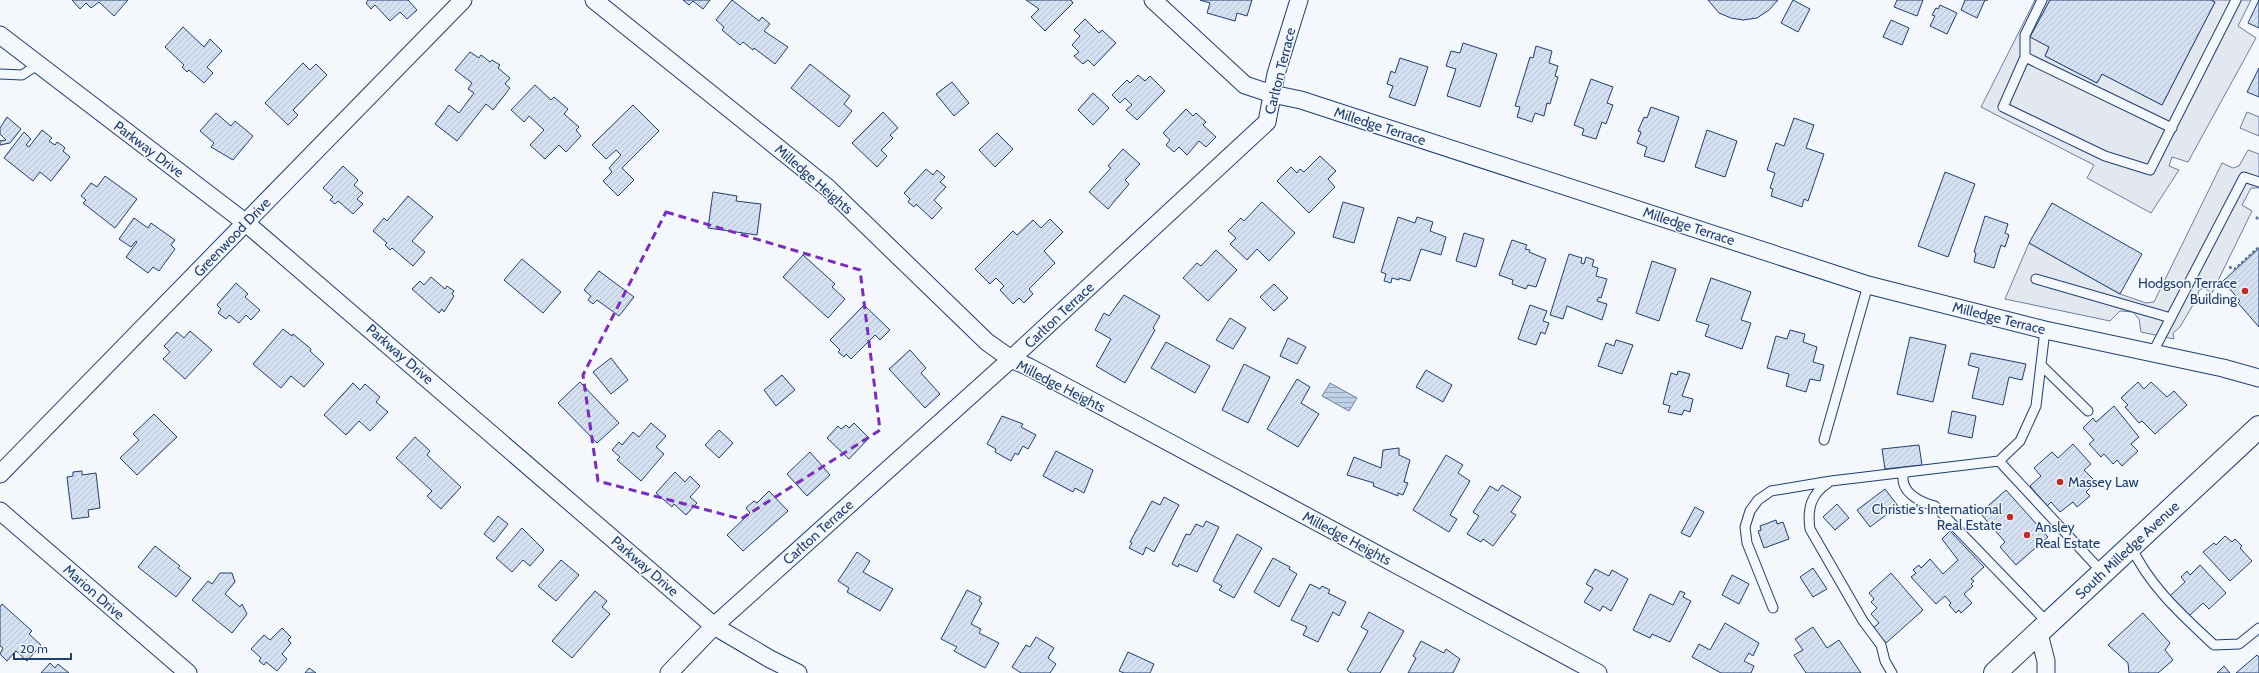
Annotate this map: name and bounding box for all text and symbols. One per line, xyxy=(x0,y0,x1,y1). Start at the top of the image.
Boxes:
street label: Carlton Terrace xyxy=(1261,26,1299,116)
street label: Milledge Terrace xyxy=(1332,103,1428,149)
street label: Parkway Drive xyxy=(110,117,188,181)
street label: Milledge Heights xyxy=(771,140,857,218)
street label: Greenwood Drive xyxy=(190,194,274,280)
street label: Milledge Terrace xyxy=(1641,203,1737,249)
place label: Hodgson Terrace Building xyxy=(2138,274,2238,308)
street label: Carlton Terrace xyxy=(1020,278,1098,352)
marker: Hodgson Terrace Building xyxy=(2240,286,2250,296)
street label: Milledge Terrace xyxy=(1951,298,2047,338)
street label: Parkway Drive xyxy=(363,320,437,388)
street label: Milledge Heights xyxy=(1013,356,1109,416)
place label: Massey Law xyxy=(2068,473,2139,491)
marker: Massey Law xyxy=(2055,477,2065,487)
street label: Carlton Terrace xyxy=(779,496,857,568)
street label: South Milledge Avenue xyxy=(2071,497,2183,603)
place label: Christie's International Real Estate xyxy=(1872,500,2003,534)
street label: Milledge Heights xyxy=(1300,507,1395,569)
marker: Christie's International Real Estate xyxy=(2005,512,2015,522)
place label: Ansley Real Estate xyxy=(2035,518,2100,552)
marker: Ansley Real Estate xyxy=(2022,530,2032,540)
street label: Parkway Drive xyxy=(608,532,682,600)
street label: Marion Drive xyxy=(60,560,128,624)
scale bar xyxy=(14,635,71,661)
text: 20 m xyxy=(20,641,48,656)

